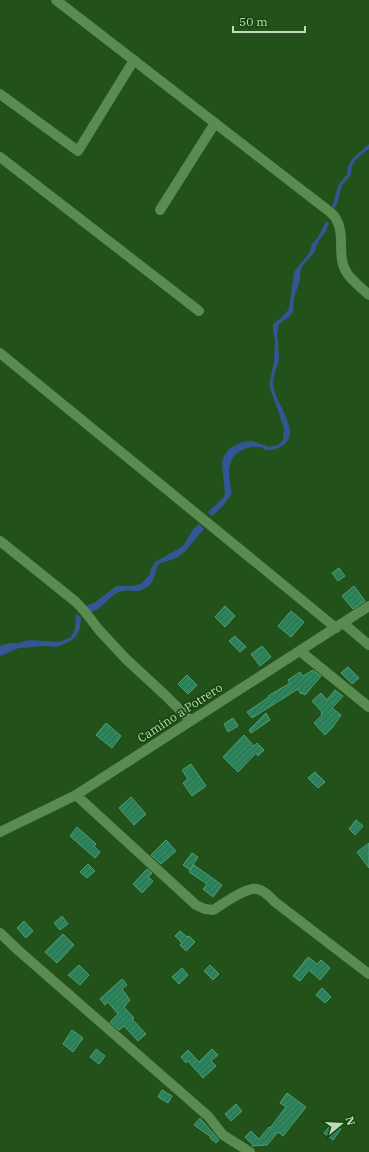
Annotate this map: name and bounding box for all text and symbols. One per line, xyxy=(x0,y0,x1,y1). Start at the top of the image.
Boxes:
scale bar xyxy=(233,8,305,34)
text: 50 m xyxy=(239,14,268,29)
street label: Camino a Potrero xyxy=(135,679,225,746)
north arrow xyxy=(321,1104,361,1144)
text: N xyxy=(343,1115,359,1127)

